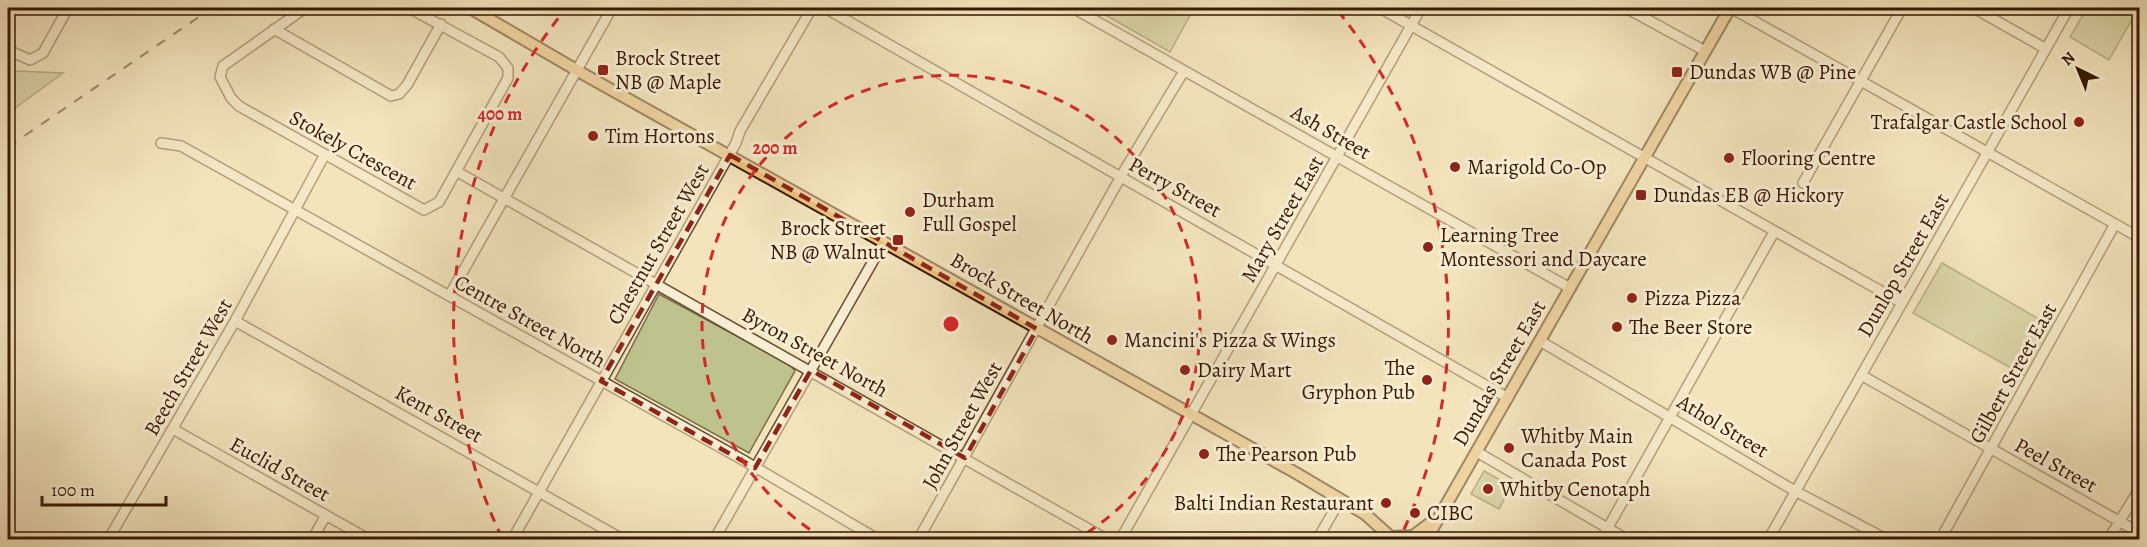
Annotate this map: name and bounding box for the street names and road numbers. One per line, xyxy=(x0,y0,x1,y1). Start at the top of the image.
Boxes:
street label: Ash Street xyxy=(1285,97,1376,166)
street label: Stokely Crescent xyxy=(284,103,422,197)
street label: Perry Street xyxy=(1124,150,1226,224)
street label: Mary Street East xyxy=(1234,150,1330,288)
street label: Chestnut Street West xyxy=(600,158,716,330)
street label: Dunlop Street East xyxy=(1851,188,1956,342)
street label: Brock Street North xyxy=(945,246,1099,350)
street label: Centre Street North xyxy=(449,268,611,374)
street label: Beech Street West xyxy=(137,293,239,441)
street label: Dundas Street East xyxy=(1446,295,1552,451)
street label: Gilbert Street East xyxy=(1963,298,2063,448)
street label: Byron Street North xyxy=(737,300,893,404)
street label: John Street West xyxy=(915,356,1009,494)
street label: Kent Street xyxy=(390,378,488,450)
street label: Athol Street xyxy=(1671,387,1774,464)
street label: Euclid Street xyxy=(225,430,335,508)
street label: Peel Street xyxy=(2010,431,2102,499)

